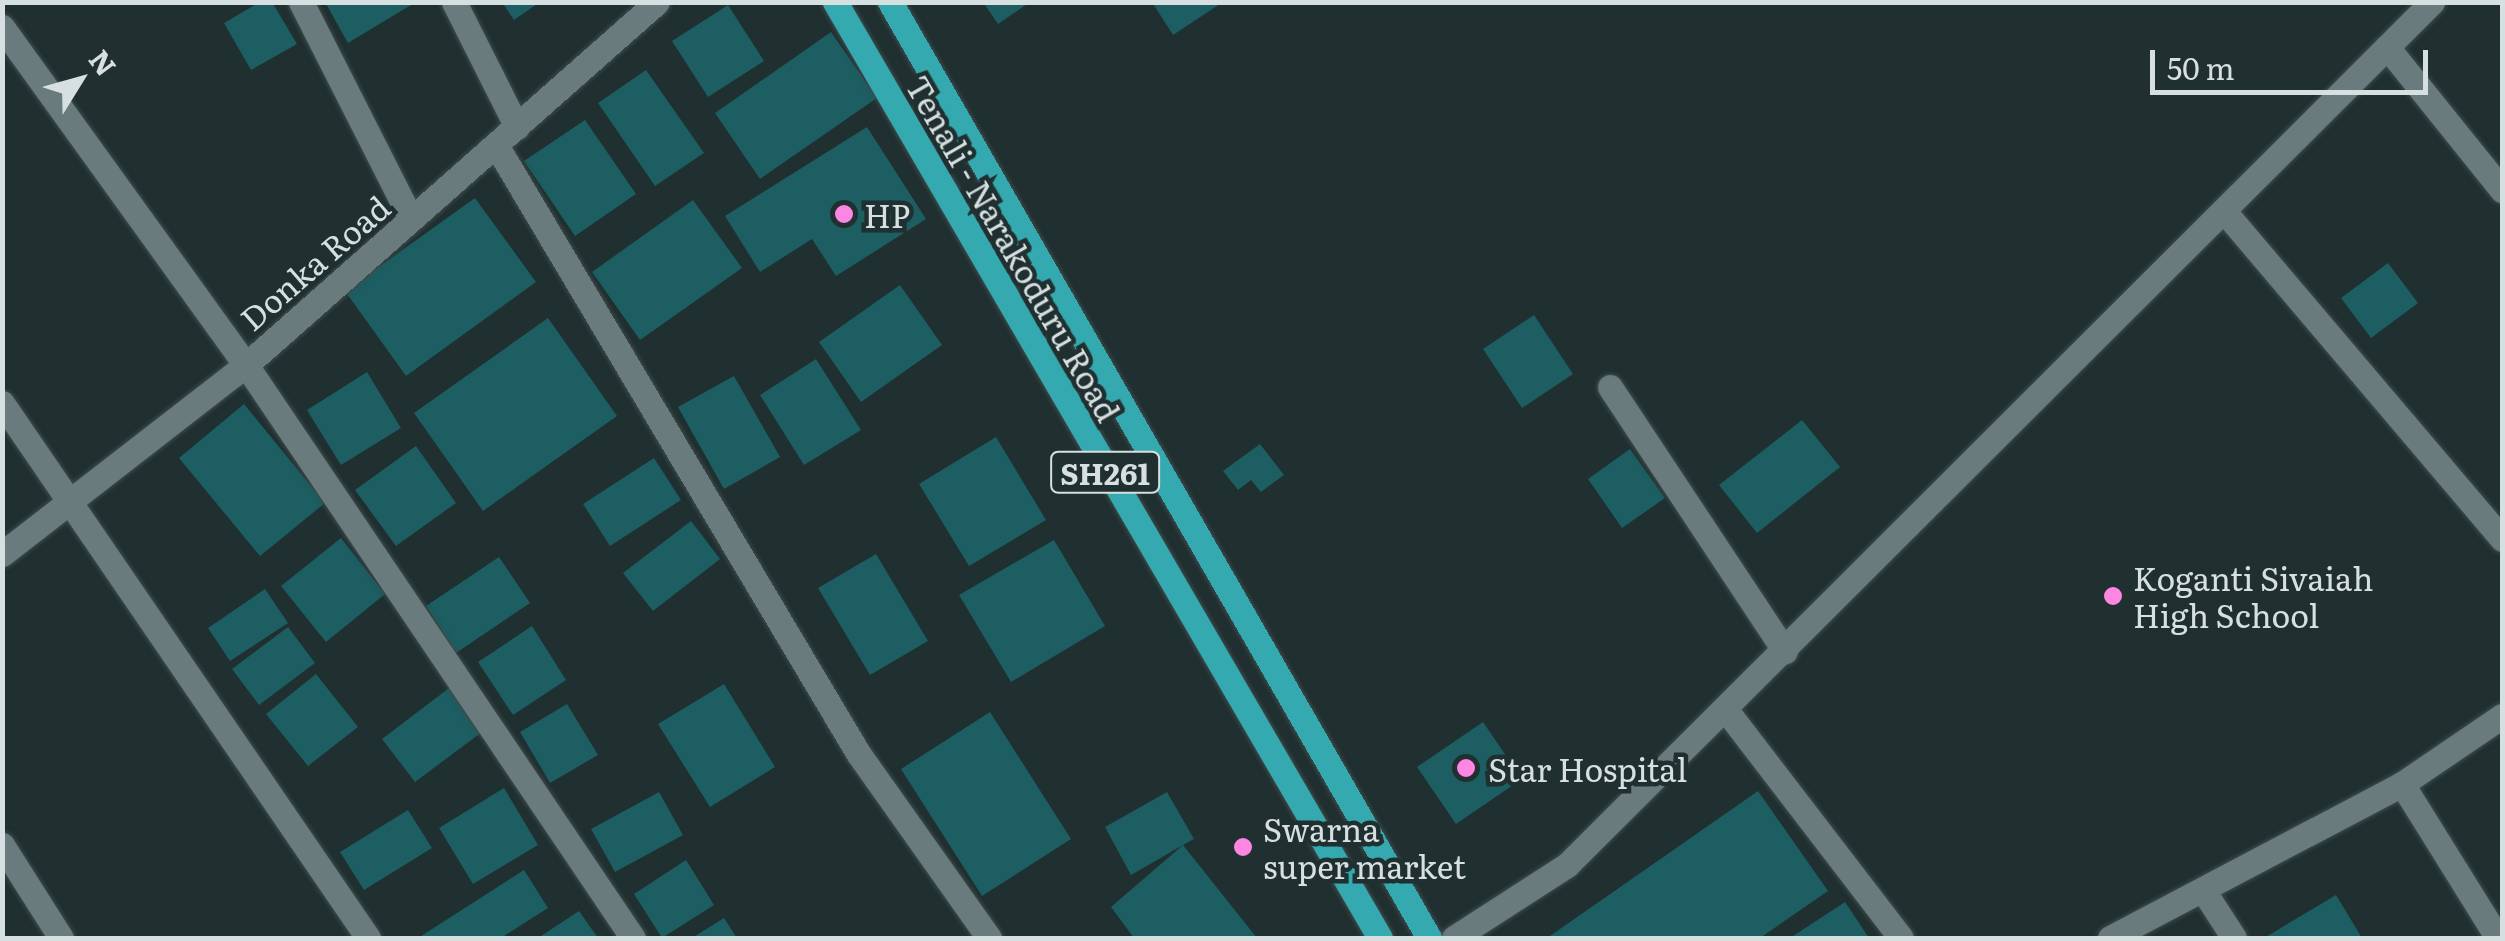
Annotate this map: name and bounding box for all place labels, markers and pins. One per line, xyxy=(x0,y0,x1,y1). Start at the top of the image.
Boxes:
place label: HP xyxy=(864,195,910,233)
marker: HP xyxy=(833,203,855,225)
place label: Koganti Sivaiah High School xyxy=(2133,559,2374,634)
marker: Koganti Sivaiah High School xyxy=(2102,585,2124,607)
place label: Star Hospital xyxy=(1488,749,1687,787)
marker: Star Hospital xyxy=(1453,755,1479,781)
place label: Swarna super market xyxy=(1263,810,1466,885)
marker: Swarna super market xyxy=(1232,836,1254,858)

